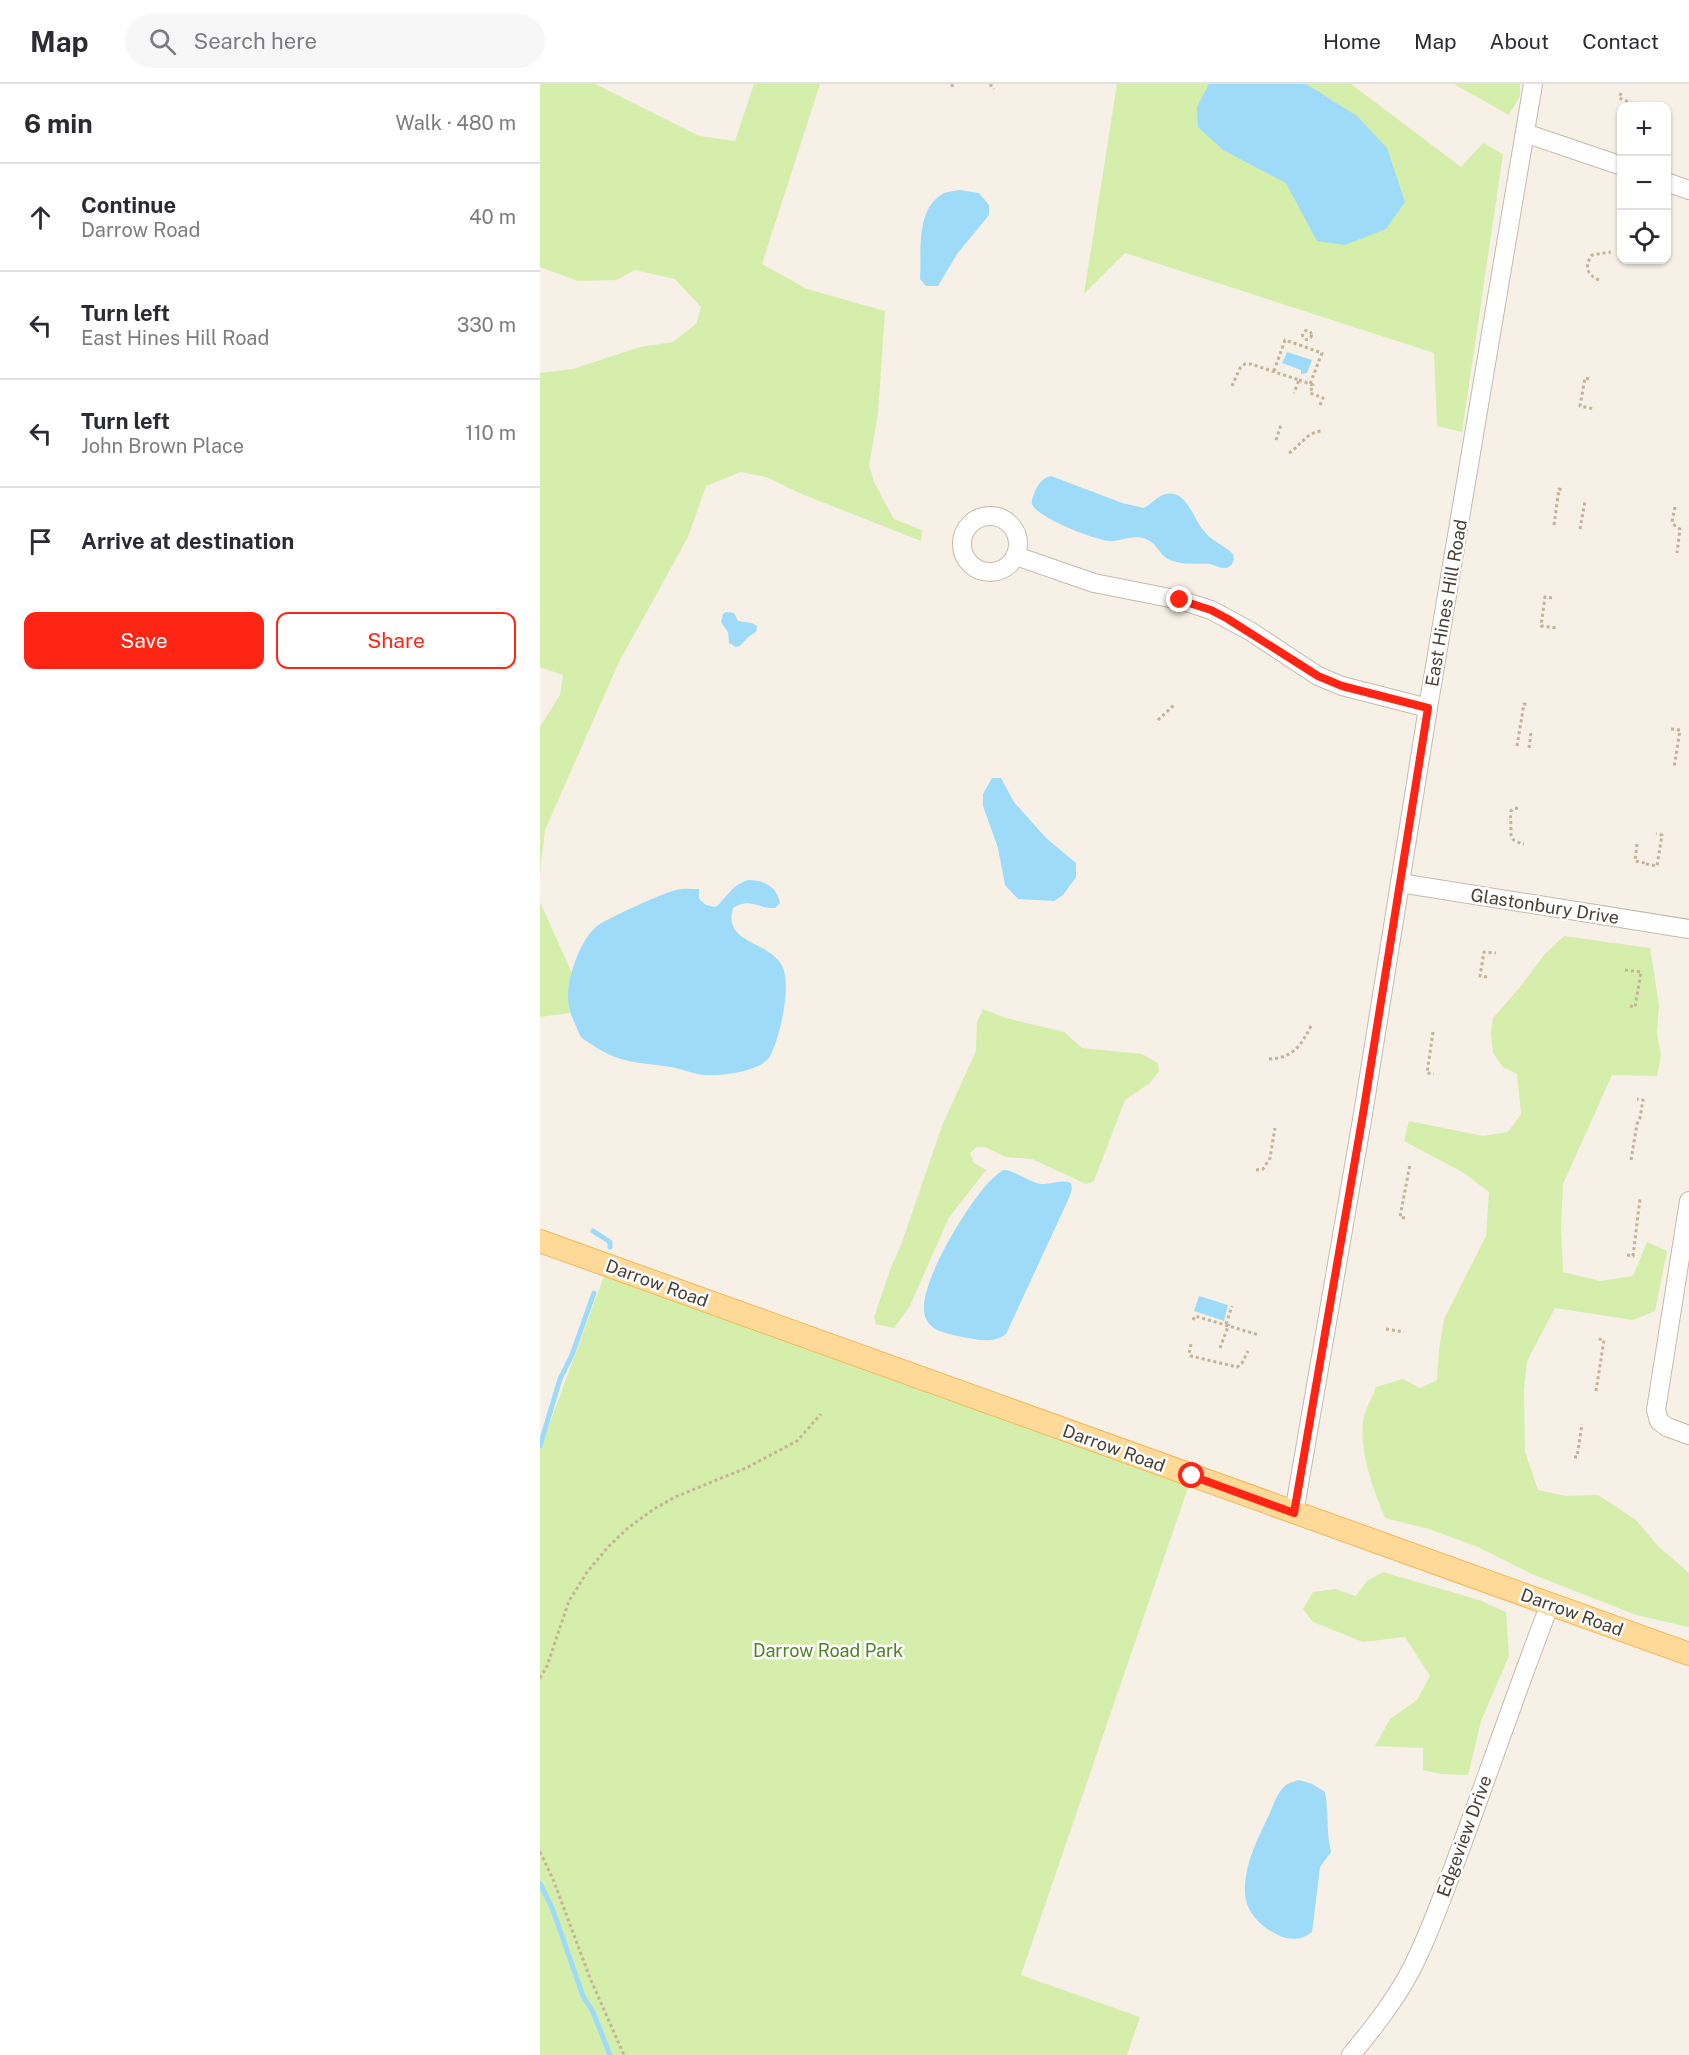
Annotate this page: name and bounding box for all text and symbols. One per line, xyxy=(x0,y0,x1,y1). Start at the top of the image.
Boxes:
search box xyxy=(125,14,545,68)
text: Map xyxy=(30,25,89,58)
icon: search xyxy=(146,25,179,58)
text: Search here xyxy=(194,28,317,54)
text: Home xyxy=(1323,29,1381,54)
text: Map xyxy=(1414,29,1457,54)
text: About xyxy=(1490,29,1549,54)
text: Contact xyxy=(1582,29,1659,54)
map controls xyxy=(1617,102,1671,264)
button: + xyxy=(1617,102,1671,156)
text: 6 min xyxy=(24,108,93,139)
text: Walk · 480 m xyxy=(396,111,516,135)
button: − xyxy=(1617,156,1671,210)
text: Continue xyxy=(81,192,176,218)
icon: ahead xyxy=(24,201,57,234)
text: 40 m xyxy=(469,205,516,229)
button: locate xyxy=(1617,210,1671,264)
text: Darrow Road xyxy=(81,218,200,242)
text: Turn left xyxy=(81,300,170,326)
icon: left xyxy=(24,309,57,342)
text: 330 m xyxy=(457,313,516,337)
text: East Hines Hill Road xyxy=(81,326,269,350)
text: Turn left xyxy=(81,408,170,434)
icon: left xyxy=(24,417,57,450)
text: 110 m xyxy=(465,421,516,445)
text: John Brown Place xyxy=(81,434,244,458)
street label: East Hines Hill Road xyxy=(1421,518,1471,688)
icon: arrive xyxy=(24,525,57,558)
text: Arrive at destination xyxy=(81,528,294,554)
route end xyxy=(1166,586,1192,612)
button: Save xyxy=(24,612,264,669)
button: Share xyxy=(276,612,516,669)
street label: Glastonbury Drive xyxy=(1469,884,1621,928)
street label: Darrow Road xyxy=(603,1255,711,1311)
street label: Darrow Road xyxy=(1060,1420,1168,1476)
route start xyxy=(1178,1462,1204,1488)
street label: Darrow Road xyxy=(1518,1584,1626,1640)
park label: Darrow Road Park xyxy=(753,1640,903,1661)
street label: Edgeview Drive xyxy=(1432,1772,1496,1900)

